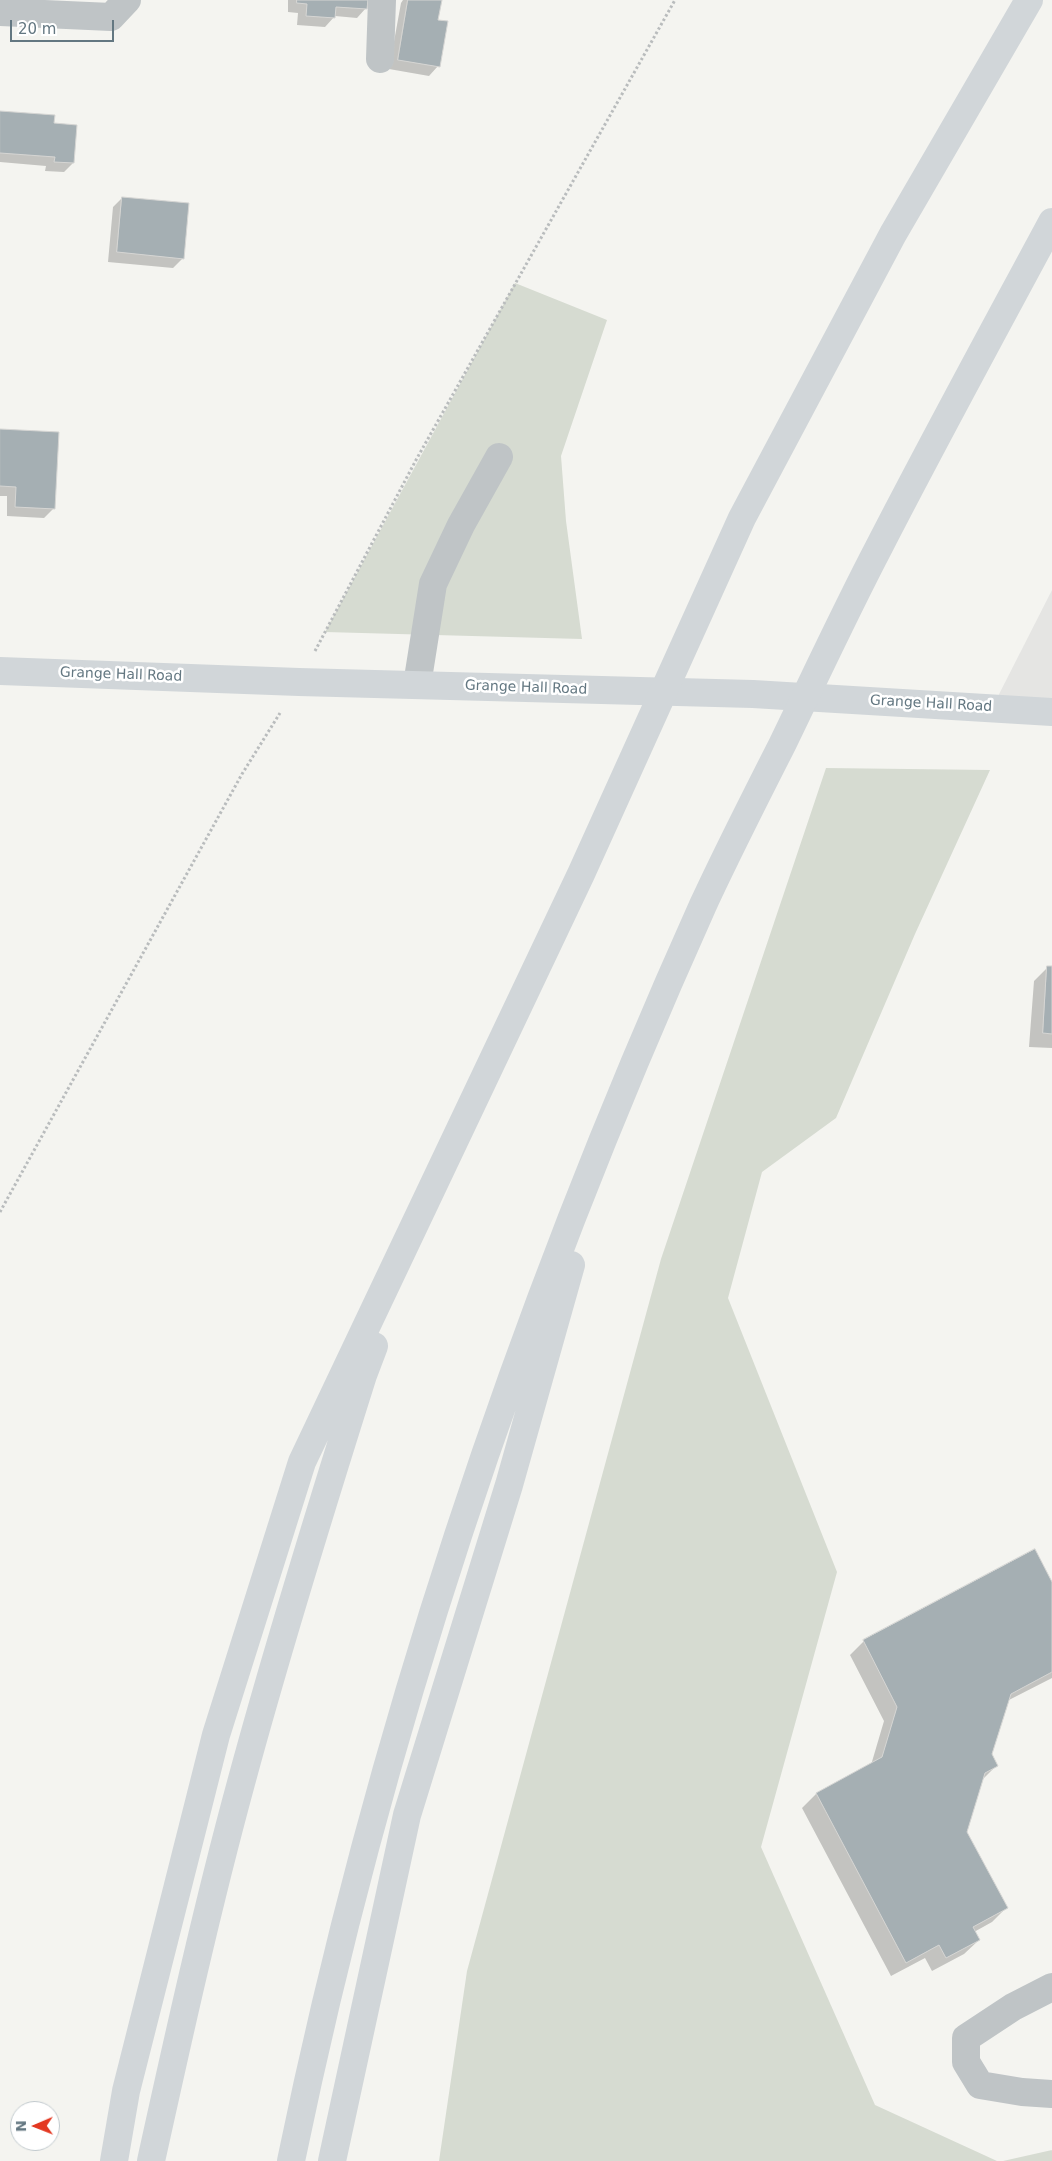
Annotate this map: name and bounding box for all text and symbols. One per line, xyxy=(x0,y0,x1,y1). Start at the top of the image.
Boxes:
scale bar xyxy=(12,10,116,42)
text: 20 m xyxy=(18,20,56,38)
street label: Grange Hall Road xyxy=(60,664,182,686)
street label: Grange Hall Road xyxy=(465,677,587,699)
street label: Grange Hall Road xyxy=(869,692,993,716)
north arrow xyxy=(10,2101,60,2151)
text: N xyxy=(13,2120,29,2132)

